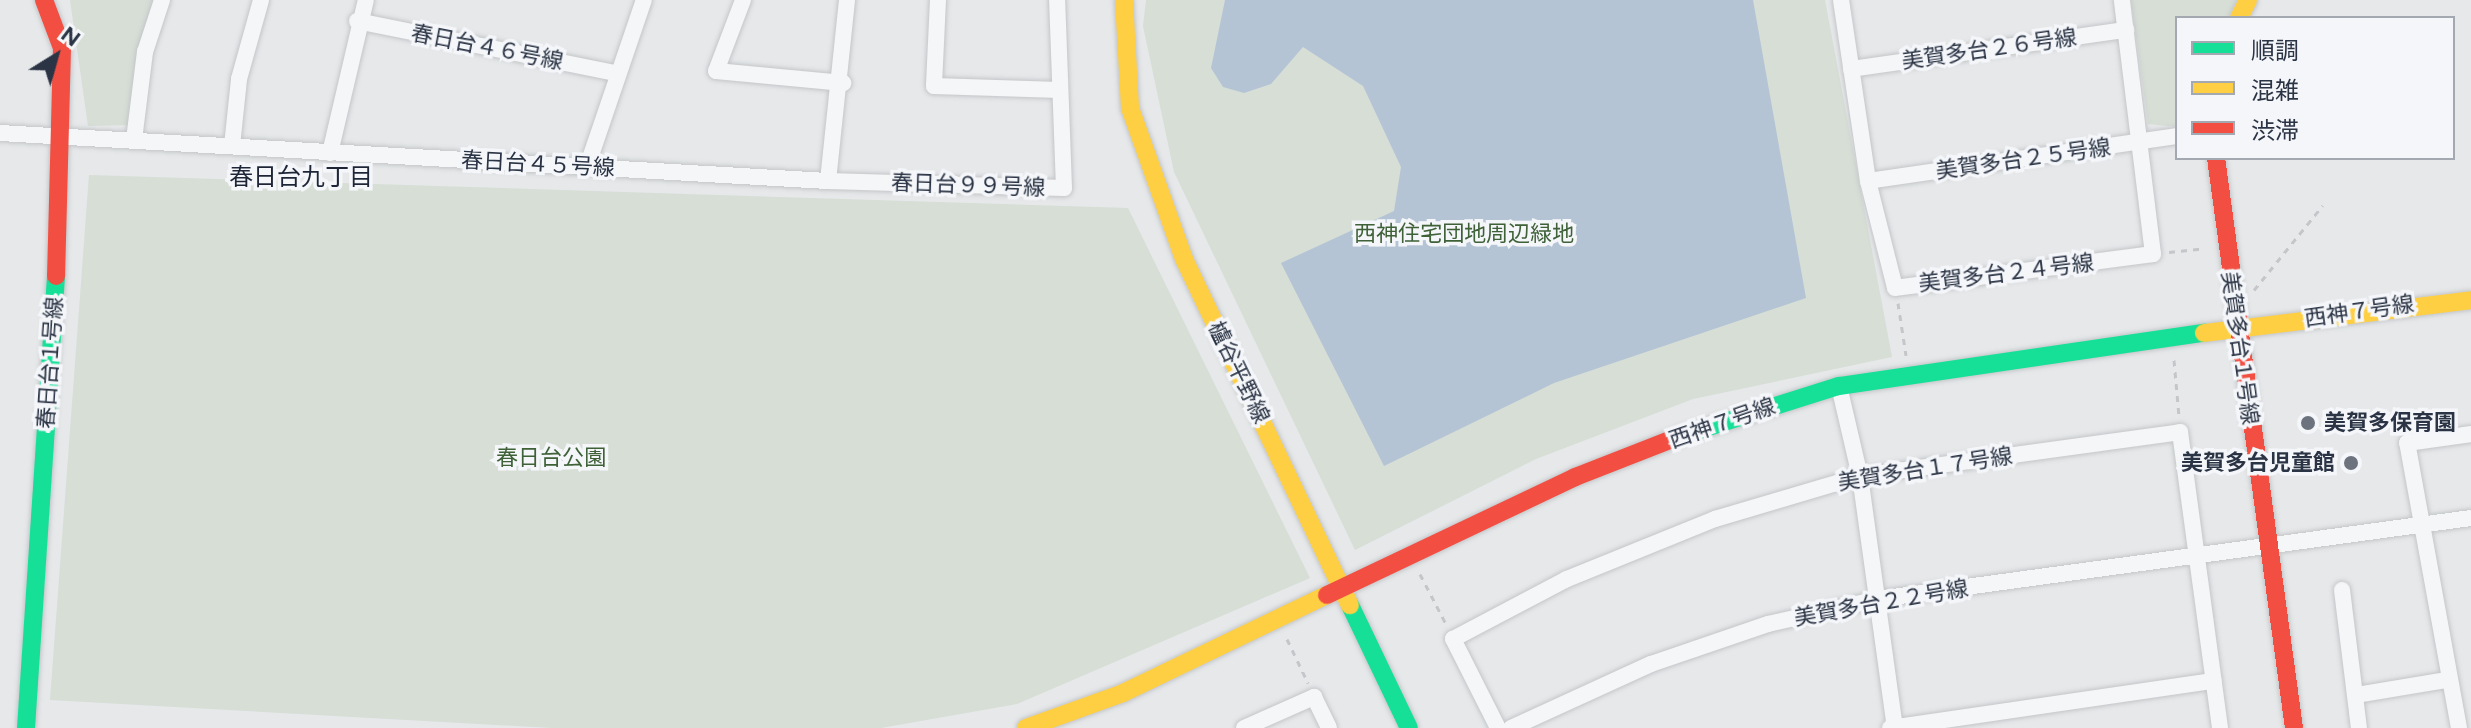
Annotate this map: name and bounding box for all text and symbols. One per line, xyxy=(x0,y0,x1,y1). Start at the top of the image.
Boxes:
north arrow xyxy=(16,16,96,96)
legend xyxy=(2175,16,2455,160)
street label: 春日台４６号線 xyxy=(409,19,565,75)
text: N xyxy=(56,21,86,52)
street label: 美賀多台２６号線 xyxy=(1900,24,2078,74)
text: 順調 xyxy=(2251,36,2299,65)
text: 混雑 xyxy=(2251,76,2299,105)
text: 渋滞 xyxy=(2251,116,2299,145)
street label: 美賀多台２５号線 xyxy=(1934,134,2112,184)
street label: 春日台４５号線 xyxy=(460,147,616,181)
district label: 春日台九丁目 xyxy=(229,163,373,191)
street label: 春日台９９号線 xyxy=(891,169,1045,201)
park label: 西神住宅団地周辺緑地 xyxy=(1354,221,1574,247)
street label: 美賀多台２４号線 xyxy=(1917,249,2095,297)
street label: 美賀多台１号線 xyxy=(2216,270,2264,426)
street label: 西神７号線 xyxy=(2303,290,2415,332)
street label: 春日台１号線 xyxy=(32,296,68,430)
street label: 櫨谷平野線 xyxy=(1203,317,1275,427)
street label: 西神７号線 xyxy=(1666,393,1778,453)
place label: 美賀多保育園 xyxy=(2324,410,2456,436)
marker: 美賀多保育園 xyxy=(2299,414,2317,432)
street label: 美賀多台１７号線 xyxy=(1836,442,2014,496)
park label: 春日台公園 xyxy=(496,445,606,471)
place label: 美賀多台児童館 xyxy=(2181,450,2335,476)
marker: 美賀多台児童館 xyxy=(2342,454,2360,472)
street label: 美賀多台２２号線 xyxy=(1792,575,1970,631)

